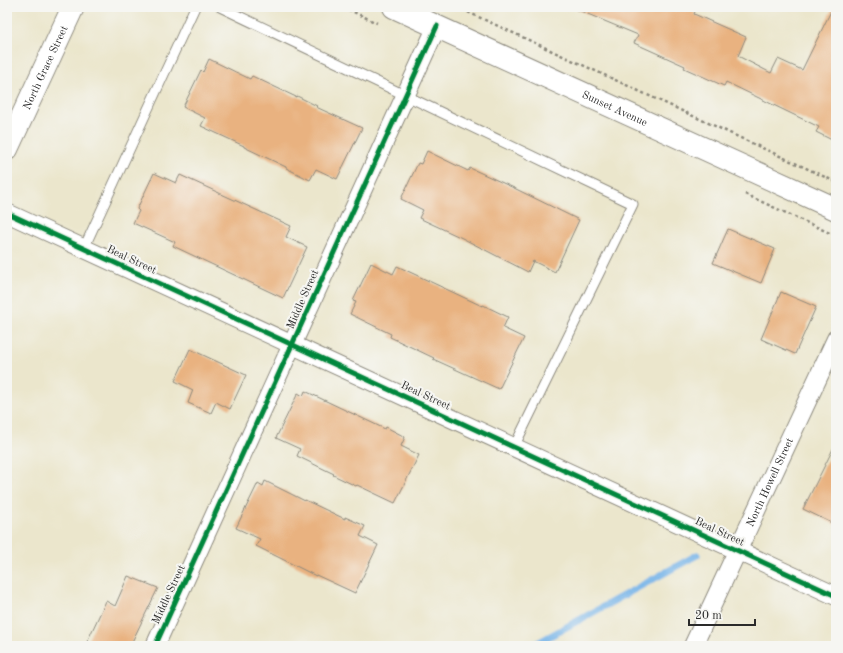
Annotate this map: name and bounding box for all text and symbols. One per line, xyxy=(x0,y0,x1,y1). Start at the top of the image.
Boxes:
street label: North Grace Street xyxy=(22,24,71,112)
street label: Sunset Avenue xyxy=(580,90,649,129)
street label: Beal Street xyxy=(105,244,158,277)
street label: Middle Street xyxy=(285,268,321,331)
street label: Beal Street xyxy=(399,380,452,413)
street label: North Howell Street xyxy=(745,436,796,529)
street label: Beal Street xyxy=(693,516,746,549)
street label: Middle Street xyxy=(151,563,188,626)
scale bar xyxy=(689,601,755,627)
text: 20 m xyxy=(695,610,722,622)

